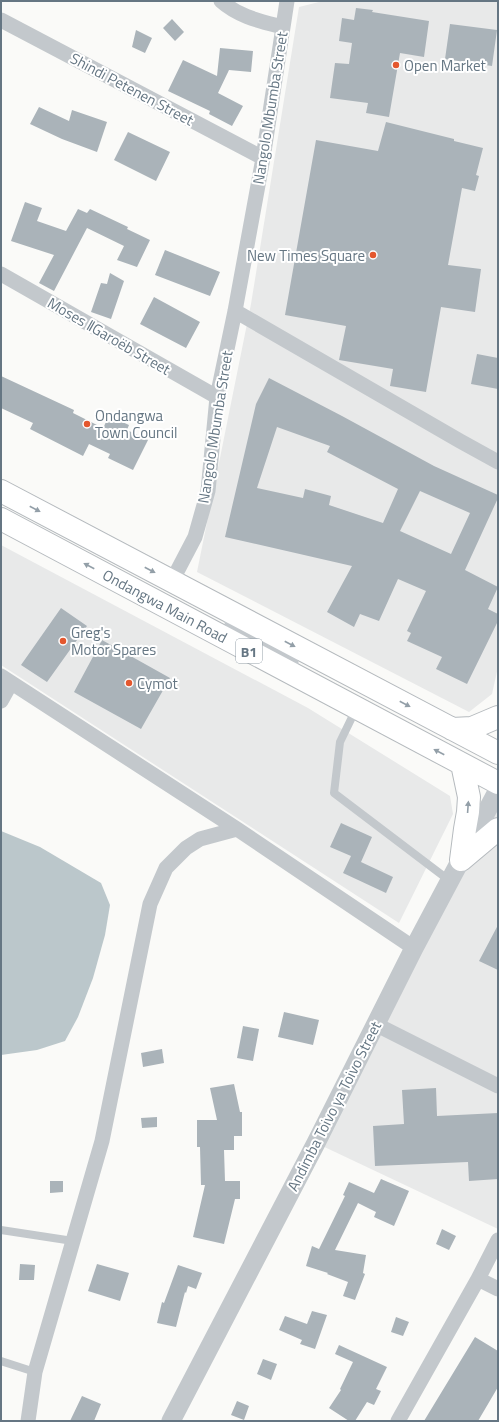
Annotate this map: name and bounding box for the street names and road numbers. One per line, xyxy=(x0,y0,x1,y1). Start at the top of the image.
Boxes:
street label: Nangolo Mbumba Street xyxy=(247,29,294,186)
street label: Shindi Petenen Street xyxy=(66,47,198,132)
street label: Moses ǁGaroëb Street xyxy=(43,291,175,381)
street label: Nangolo Mbumba Street xyxy=(192,348,239,505)
street label: Ondangwa Main Road xyxy=(98,563,232,649)
road number: B1 xyxy=(236,639,262,663)
street label: Andimba Toivo ya Toivo Street xyxy=(281,1016,387,1195)

